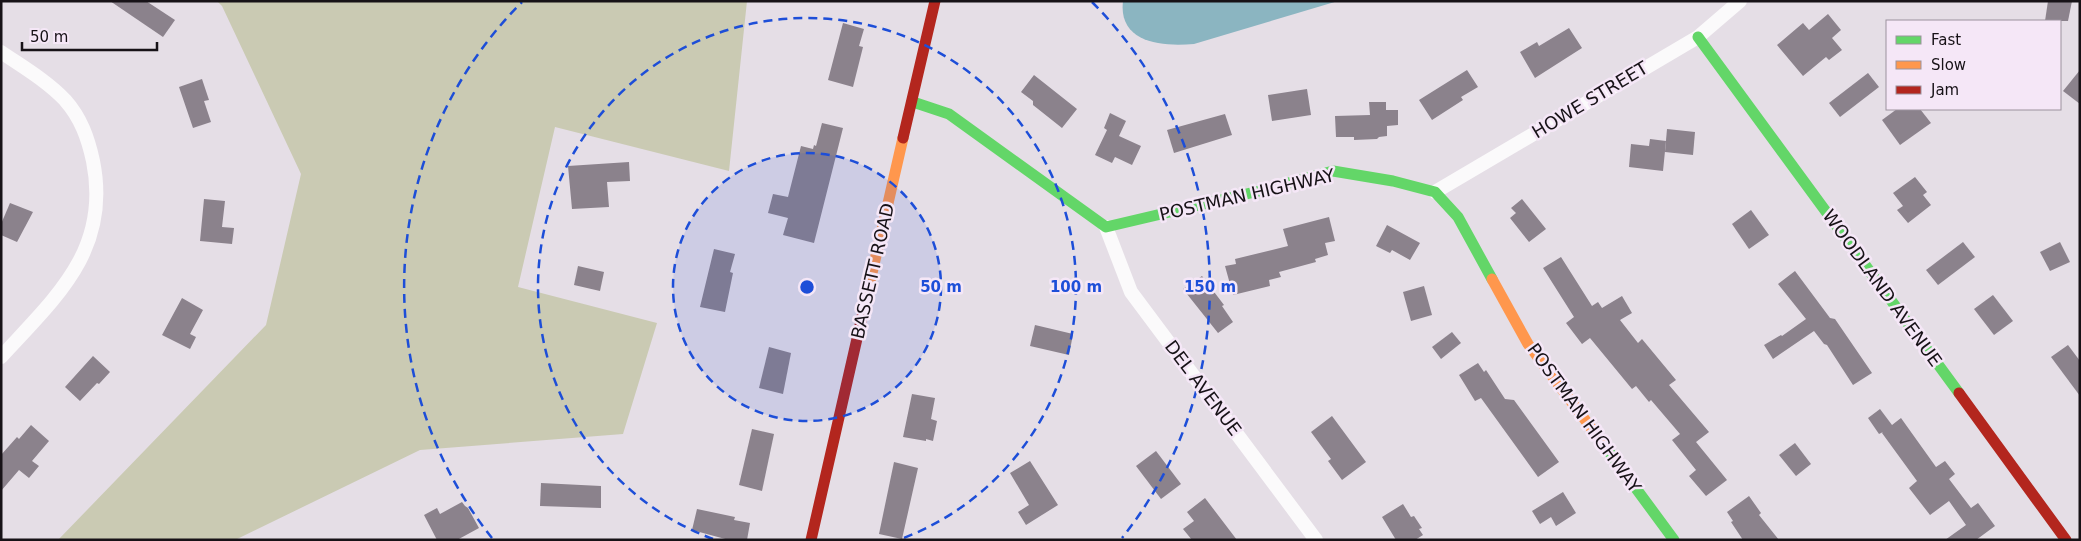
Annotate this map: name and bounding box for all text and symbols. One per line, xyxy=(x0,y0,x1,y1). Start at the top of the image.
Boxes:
scale bar xyxy=(22,20,158,52)
legend xyxy=(1886,20,2061,110)
text: 50 m xyxy=(30,28,68,46)
text: Fast xyxy=(1931,31,1961,49)
street label: HOWE STREET xyxy=(1528,56,1652,142)
text: Slow xyxy=(1931,56,1966,74)
text: Jam xyxy=(1930,81,1959,99)
street label: POSTMAN HIGHWAY xyxy=(1157,164,1338,225)
street label: BASSETT ROAD xyxy=(847,201,898,341)
street label: WOODLAND AVENUE xyxy=(1818,205,1946,370)
centre of rings xyxy=(798,278,816,296)
text: 50 m xyxy=(920,278,962,296)
text: 100 m xyxy=(1050,278,1102,296)
text: 150 m xyxy=(1184,278,1236,296)
street label: DEL AVENUE xyxy=(1161,336,1246,439)
street label: POSTMAN HIGHWAY xyxy=(1523,339,1646,497)

